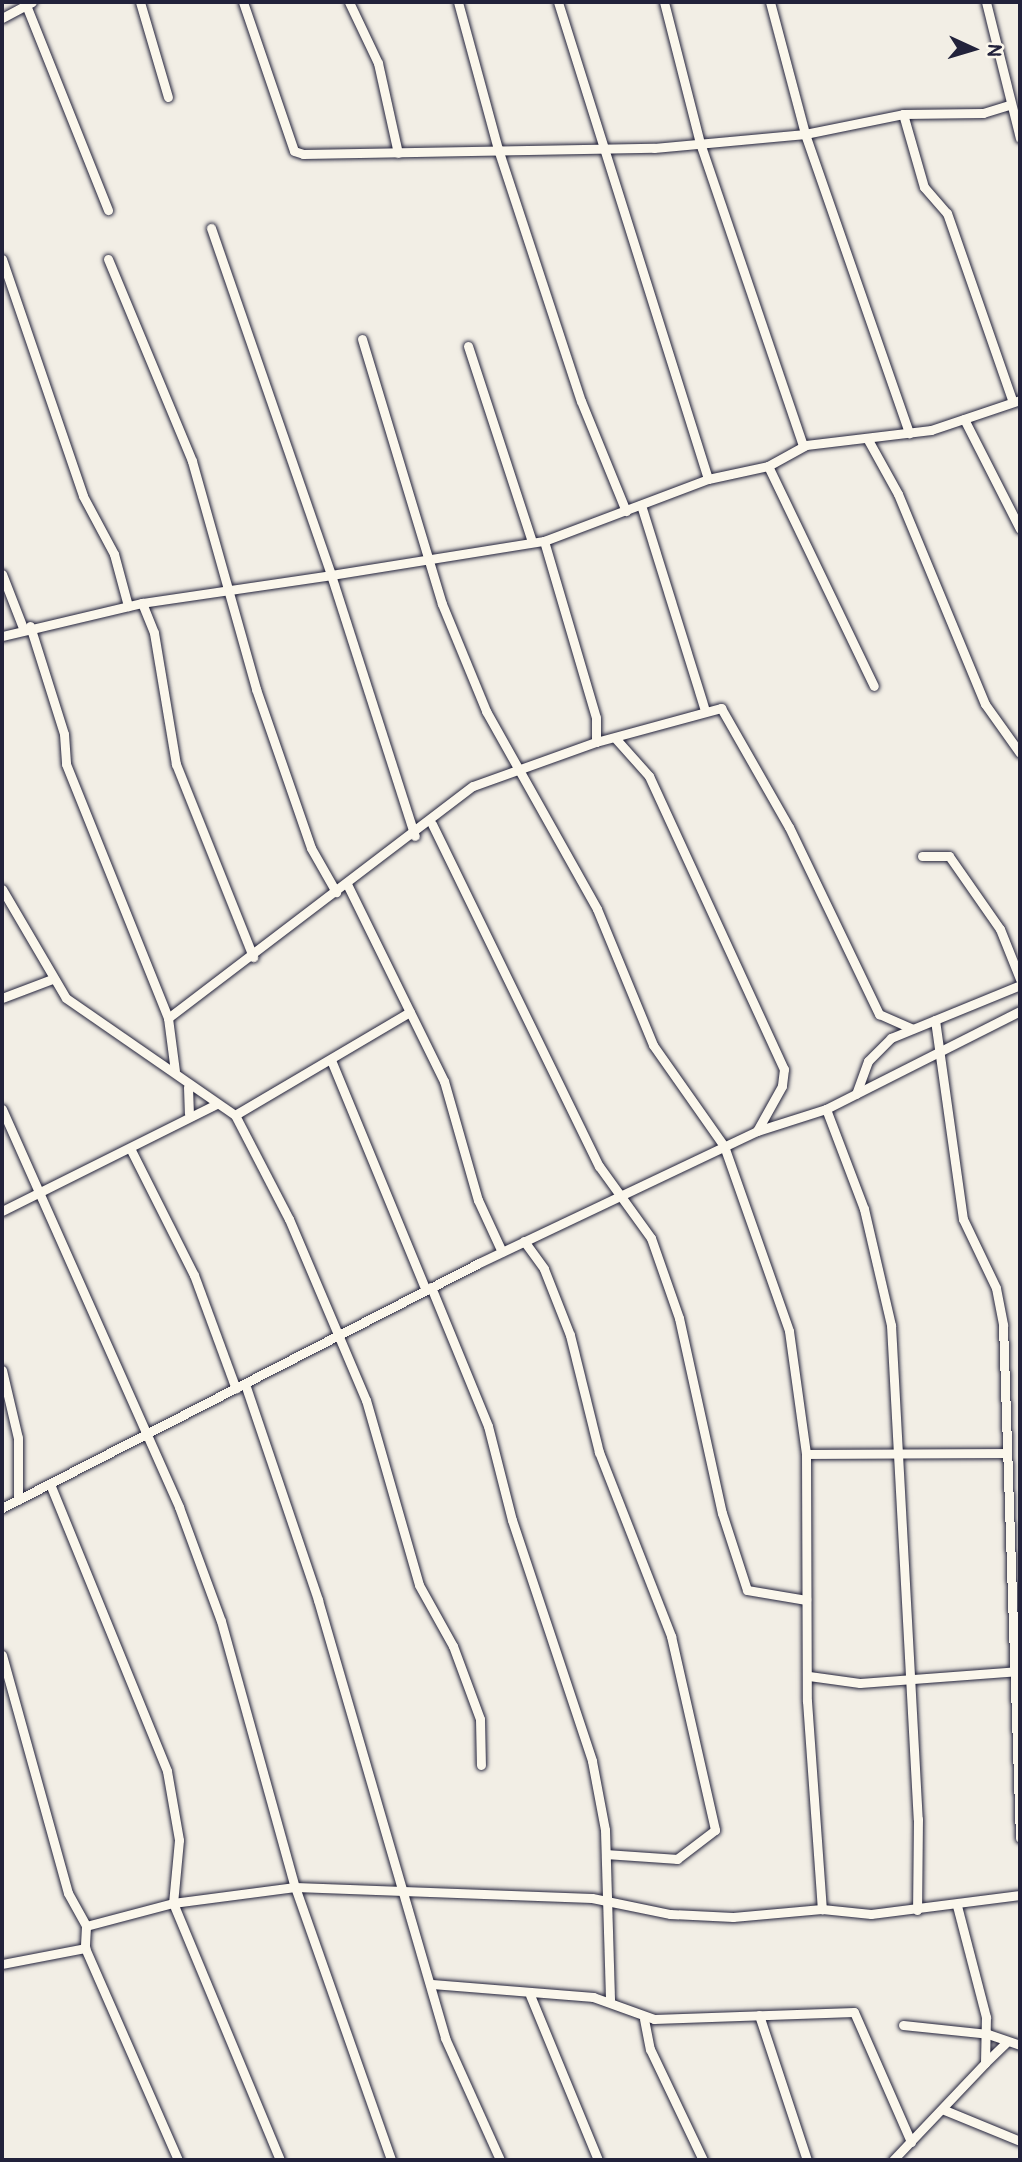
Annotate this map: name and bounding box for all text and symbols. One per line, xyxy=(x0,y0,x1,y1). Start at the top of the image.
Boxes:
north arrow xyxy=(938,14,1008,84)
text: N xyxy=(982,43,1006,58)

